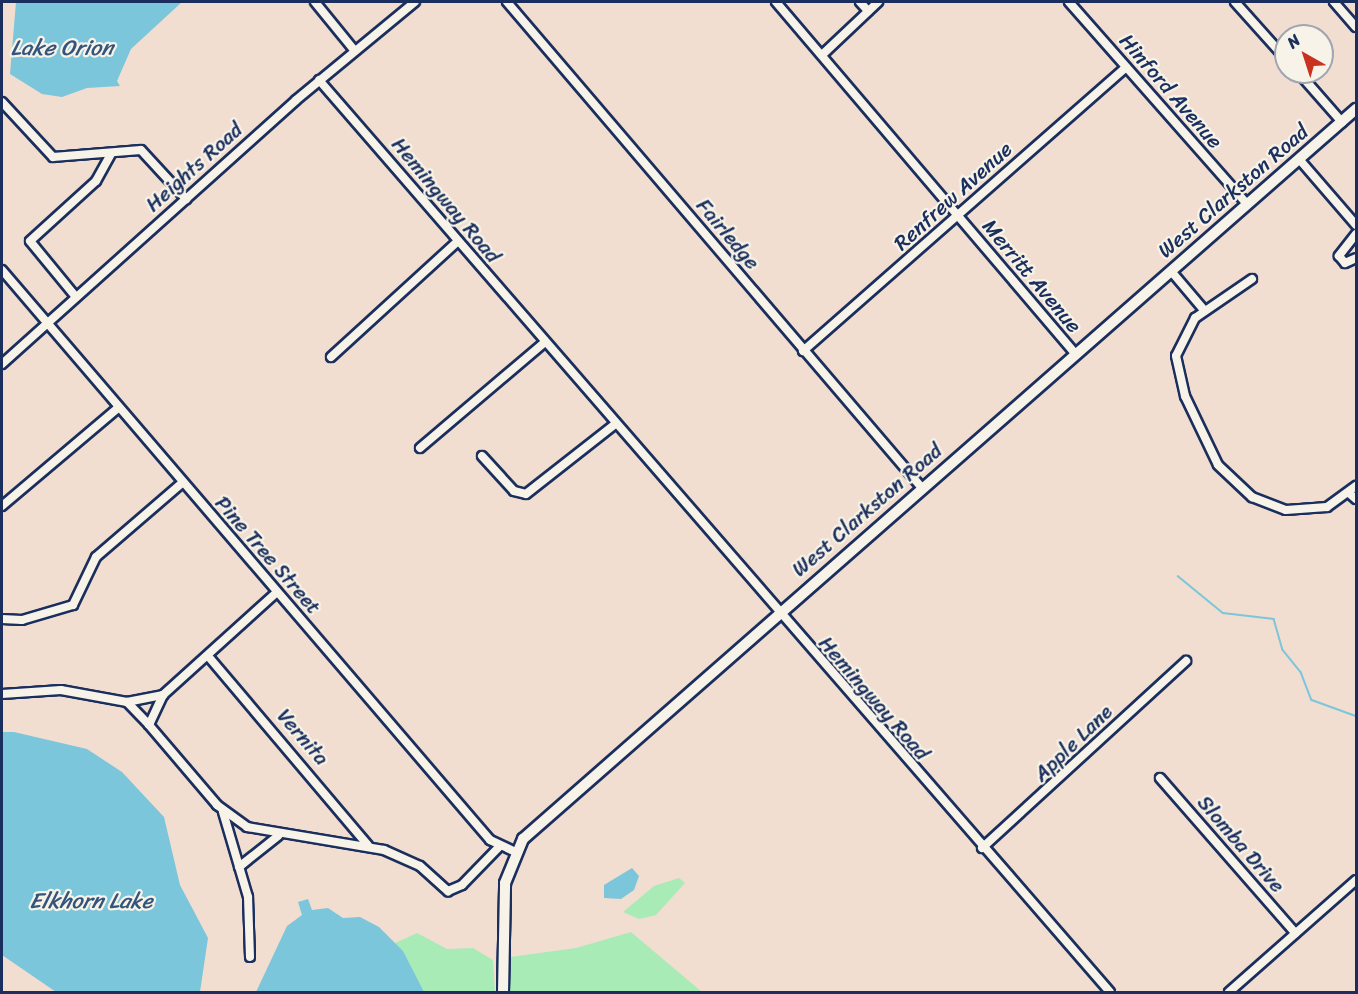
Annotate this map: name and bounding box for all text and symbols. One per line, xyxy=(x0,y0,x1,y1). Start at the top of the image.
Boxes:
north arrow xyxy=(1274,24,1334,84)
text: N xyxy=(1280,26,1307,56)
street label: Hinford Avenue xyxy=(1114,28,1228,154)
water label: Lake Orion xyxy=(11,35,113,61)
street label: Heights Road xyxy=(140,117,248,217)
street label: West Clarkston Road xyxy=(1152,118,1314,264)
street label: Hemingway Road xyxy=(386,132,506,268)
street label: Renfrew Avenue xyxy=(889,136,1017,256)
street label: Fairledge xyxy=(691,193,765,275)
street label: Merritt Avenue xyxy=(977,214,1087,338)
street label: West Clarkston Road xyxy=(786,437,948,583)
street label: Pine Tree Street xyxy=(208,489,328,621)
street label: Hemingway Road xyxy=(813,631,935,765)
street label: Apple Lane xyxy=(1028,699,1118,787)
street label: Vernita xyxy=(272,704,334,770)
street label: Slomba Drive xyxy=(1192,790,1290,898)
water label: Elkhorn Lake xyxy=(29,888,153,914)

